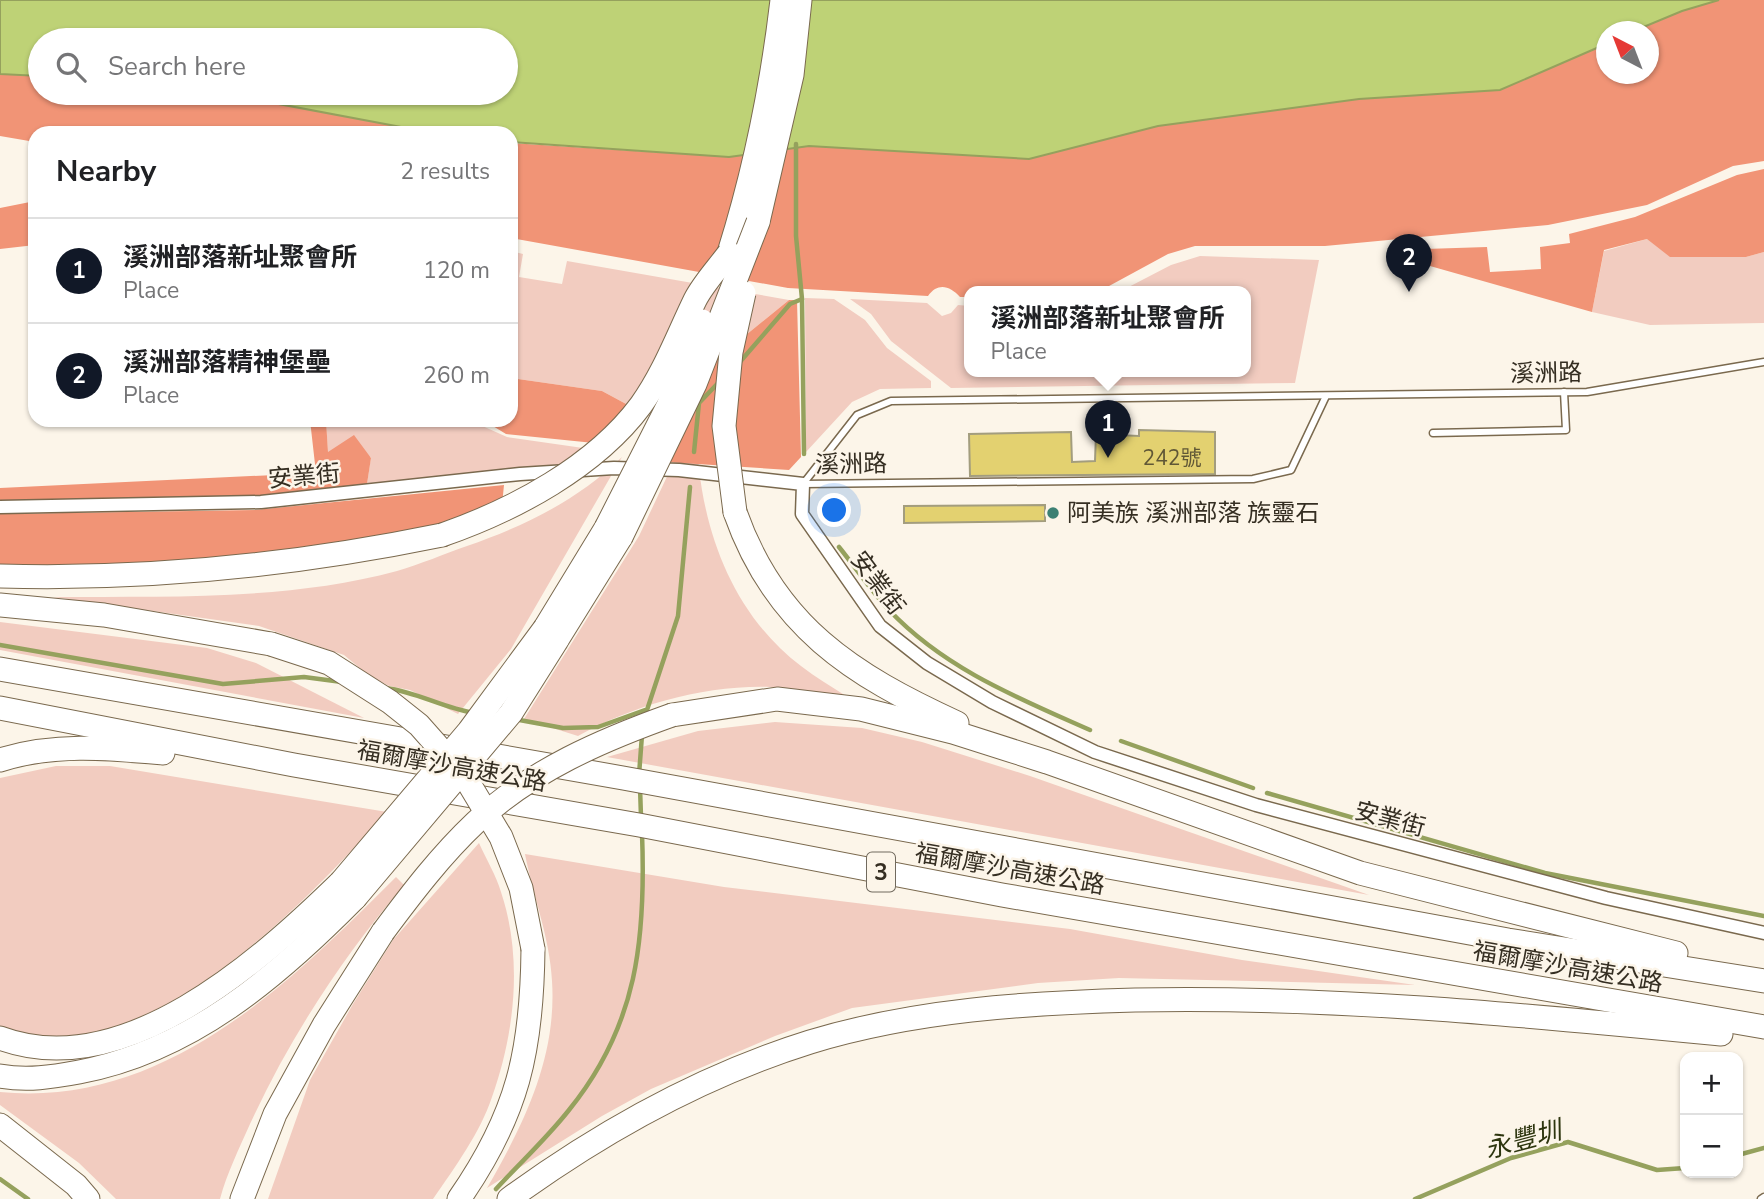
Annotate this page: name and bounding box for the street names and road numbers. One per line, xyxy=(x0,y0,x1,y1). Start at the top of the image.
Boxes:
street label: 溪洲路 xyxy=(1510,356,1582,390)
street label: 溪洲路 xyxy=(815,447,887,481)
street label: 安業街 xyxy=(267,457,341,495)
street label: 安業街 xyxy=(844,545,912,621)
street label: 福爾摩沙高速公路 xyxy=(355,734,549,798)
street label: 安業街 xyxy=(1351,794,1429,844)
street label: 福爾摩沙高速公路 xyxy=(913,837,1107,901)
road number: 3 xyxy=(867,852,895,892)
street label: 福爾摩沙高速公路 xyxy=(1471,935,1665,999)

